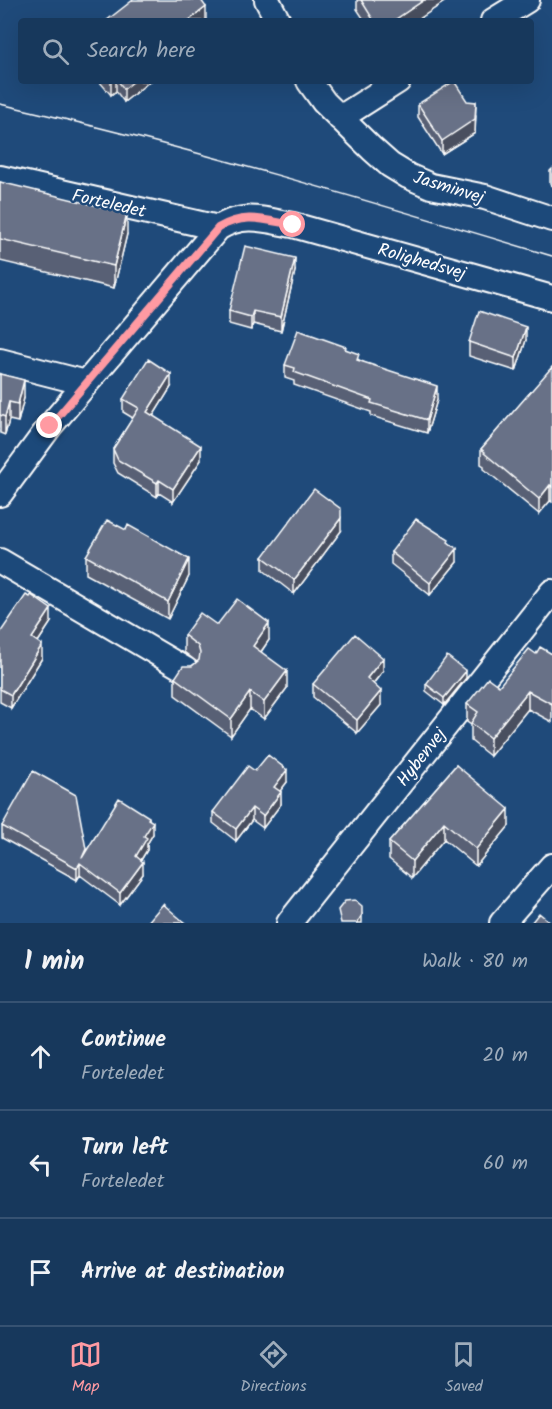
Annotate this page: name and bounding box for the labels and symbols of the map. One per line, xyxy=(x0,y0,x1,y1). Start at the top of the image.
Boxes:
street label: Jasminvej xyxy=(409,164,489,213)
street label: Forteledet xyxy=(69,182,150,227)
route start xyxy=(279,211,305,237)
street label: Rolighedsvej xyxy=(374,236,470,289)
route end xyxy=(36,412,62,438)
street label: Hybenvej xyxy=(390,721,455,794)

